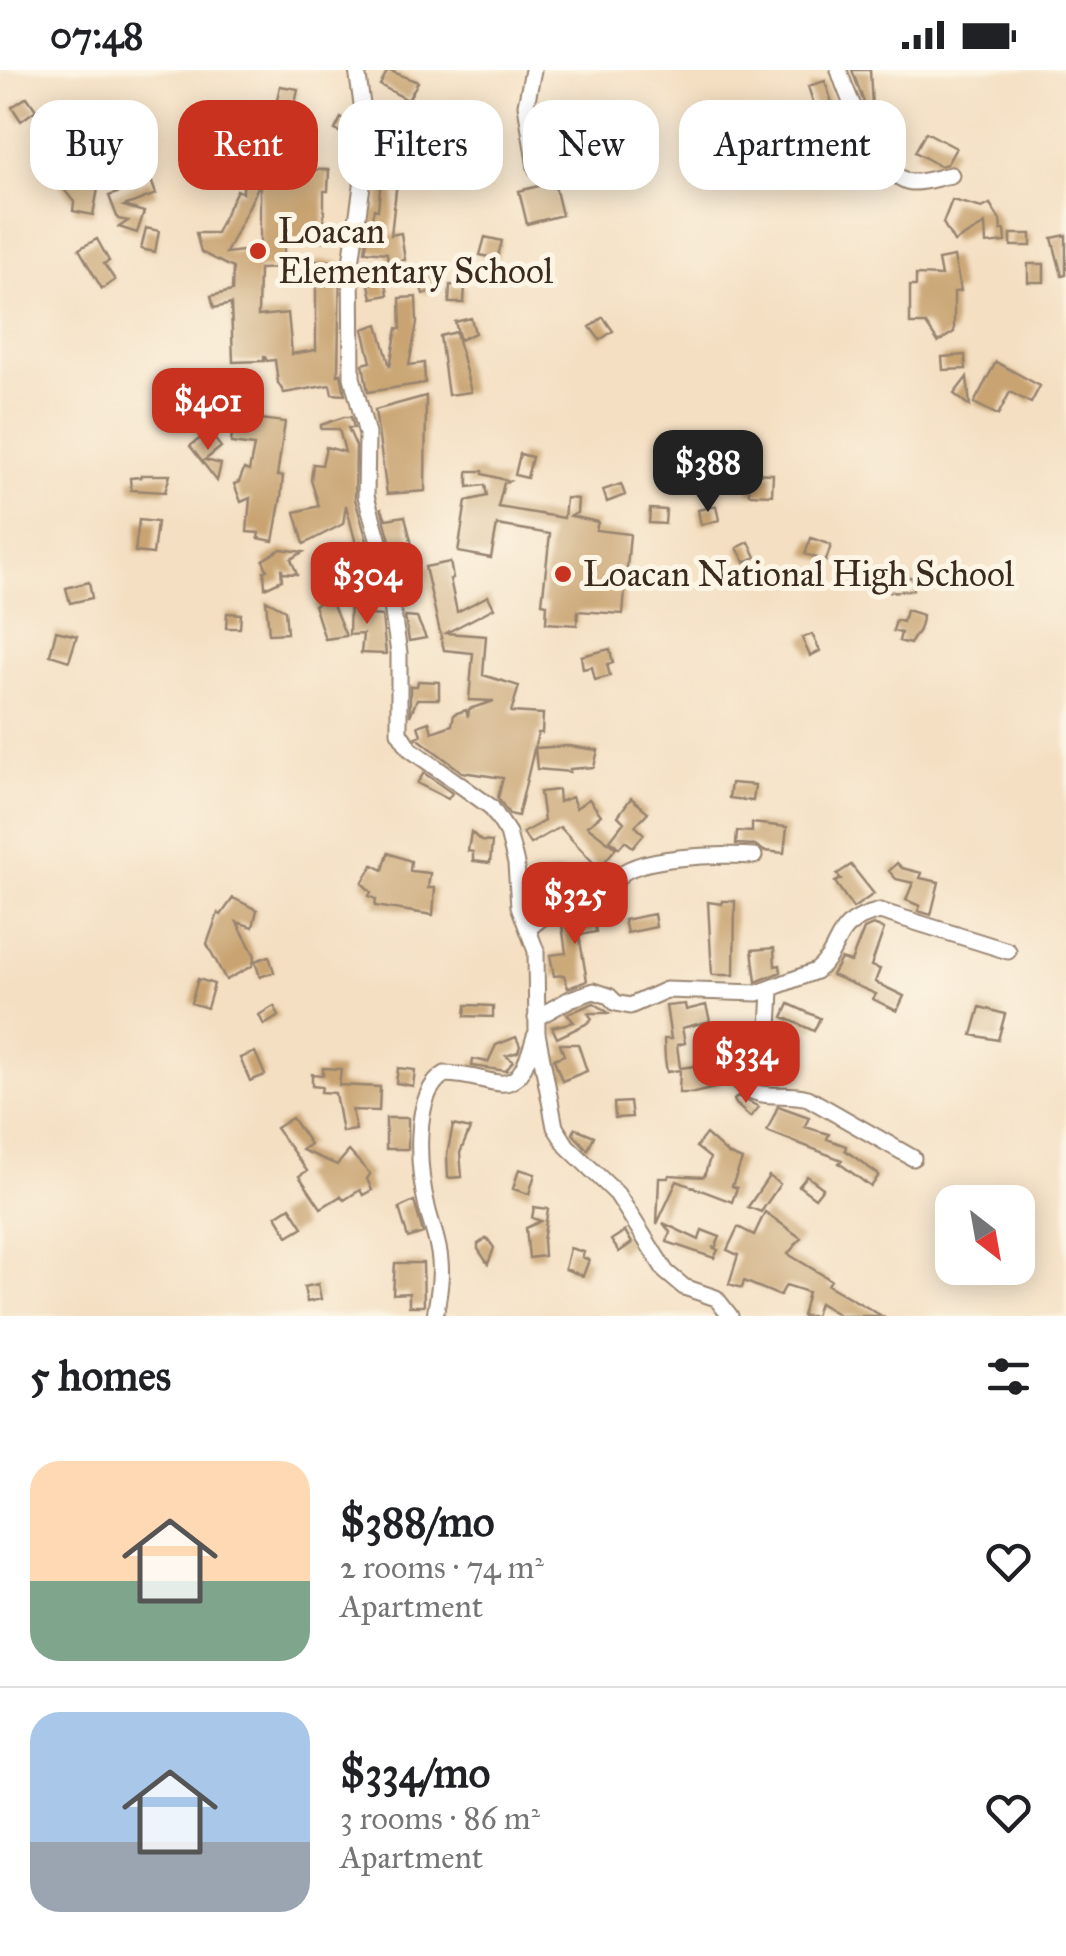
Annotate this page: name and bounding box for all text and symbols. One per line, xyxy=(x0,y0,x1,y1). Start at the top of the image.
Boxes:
text: 07:48 xyxy=(50,12,143,58)
chip: Buy xyxy=(30,100,158,190)
chip: Rent xyxy=(178,100,318,190)
chip: Filters xyxy=(338,100,503,190)
chip: New xyxy=(523,100,659,190)
chip: Apartment xyxy=(679,100,906,190)
place label: Loacan Elementary School xyxy=(278,210,554,293)
marker: Loacan Elementary School xyxy=(247,240,269,262)
pin: $401 xyxy=(149,368,267,453)
text: $401 xyxy=(174,381,242,420)
pin: $388 xyxy=(649,430,767,515)
text: $388 xyxy=(675,443,741,482)
pin: $304 xyxy=(308,542,426,627)
place label: Loacan National High School xyxy=(583,553,1015,596)
text: $304 xyxy=(333,555,401,594)
marker: Loacan National High School xyxy=(552,563,574,585)
pin: $325 xyxy=(516,862,634,947)
text: $325 xyxy=(544,875,606,914)
pin: $334 xyxy=(687,1021,805,1106)
text: $334 xyxy=(715,1034,777,1073)
north arrow xyxy=(935,1185,1035,1285)
map controls xyxy=(935,1185,1035,1285)
icon: filters xyxy=(981,1349,1036,1404)
text: 5 homes xyxy=(30,1350,171,1402)
text: $388/mo xyxy=(340,1496,495,1548)
icon: home xyxy=(110,1501,230,1621)
icon: heart xyxy=(981,1534,1036,1589)
text: 2 rooms · 74 m² xyxy=(340,1548,544,1587)
text: Apartment xyxy=(340,1587,483,1626)
text: $334/mo xyxy=(340,1747,490,1799)
icon: home xyxy=(110,1752,230,1872)
icon: heart xyxy=(981,1785,1036,1840)
text: 3 rooms · 86 m² xyxy=(340,1799,540,1838)
text: Apartment xyxy=(340,1838,483,1877)

